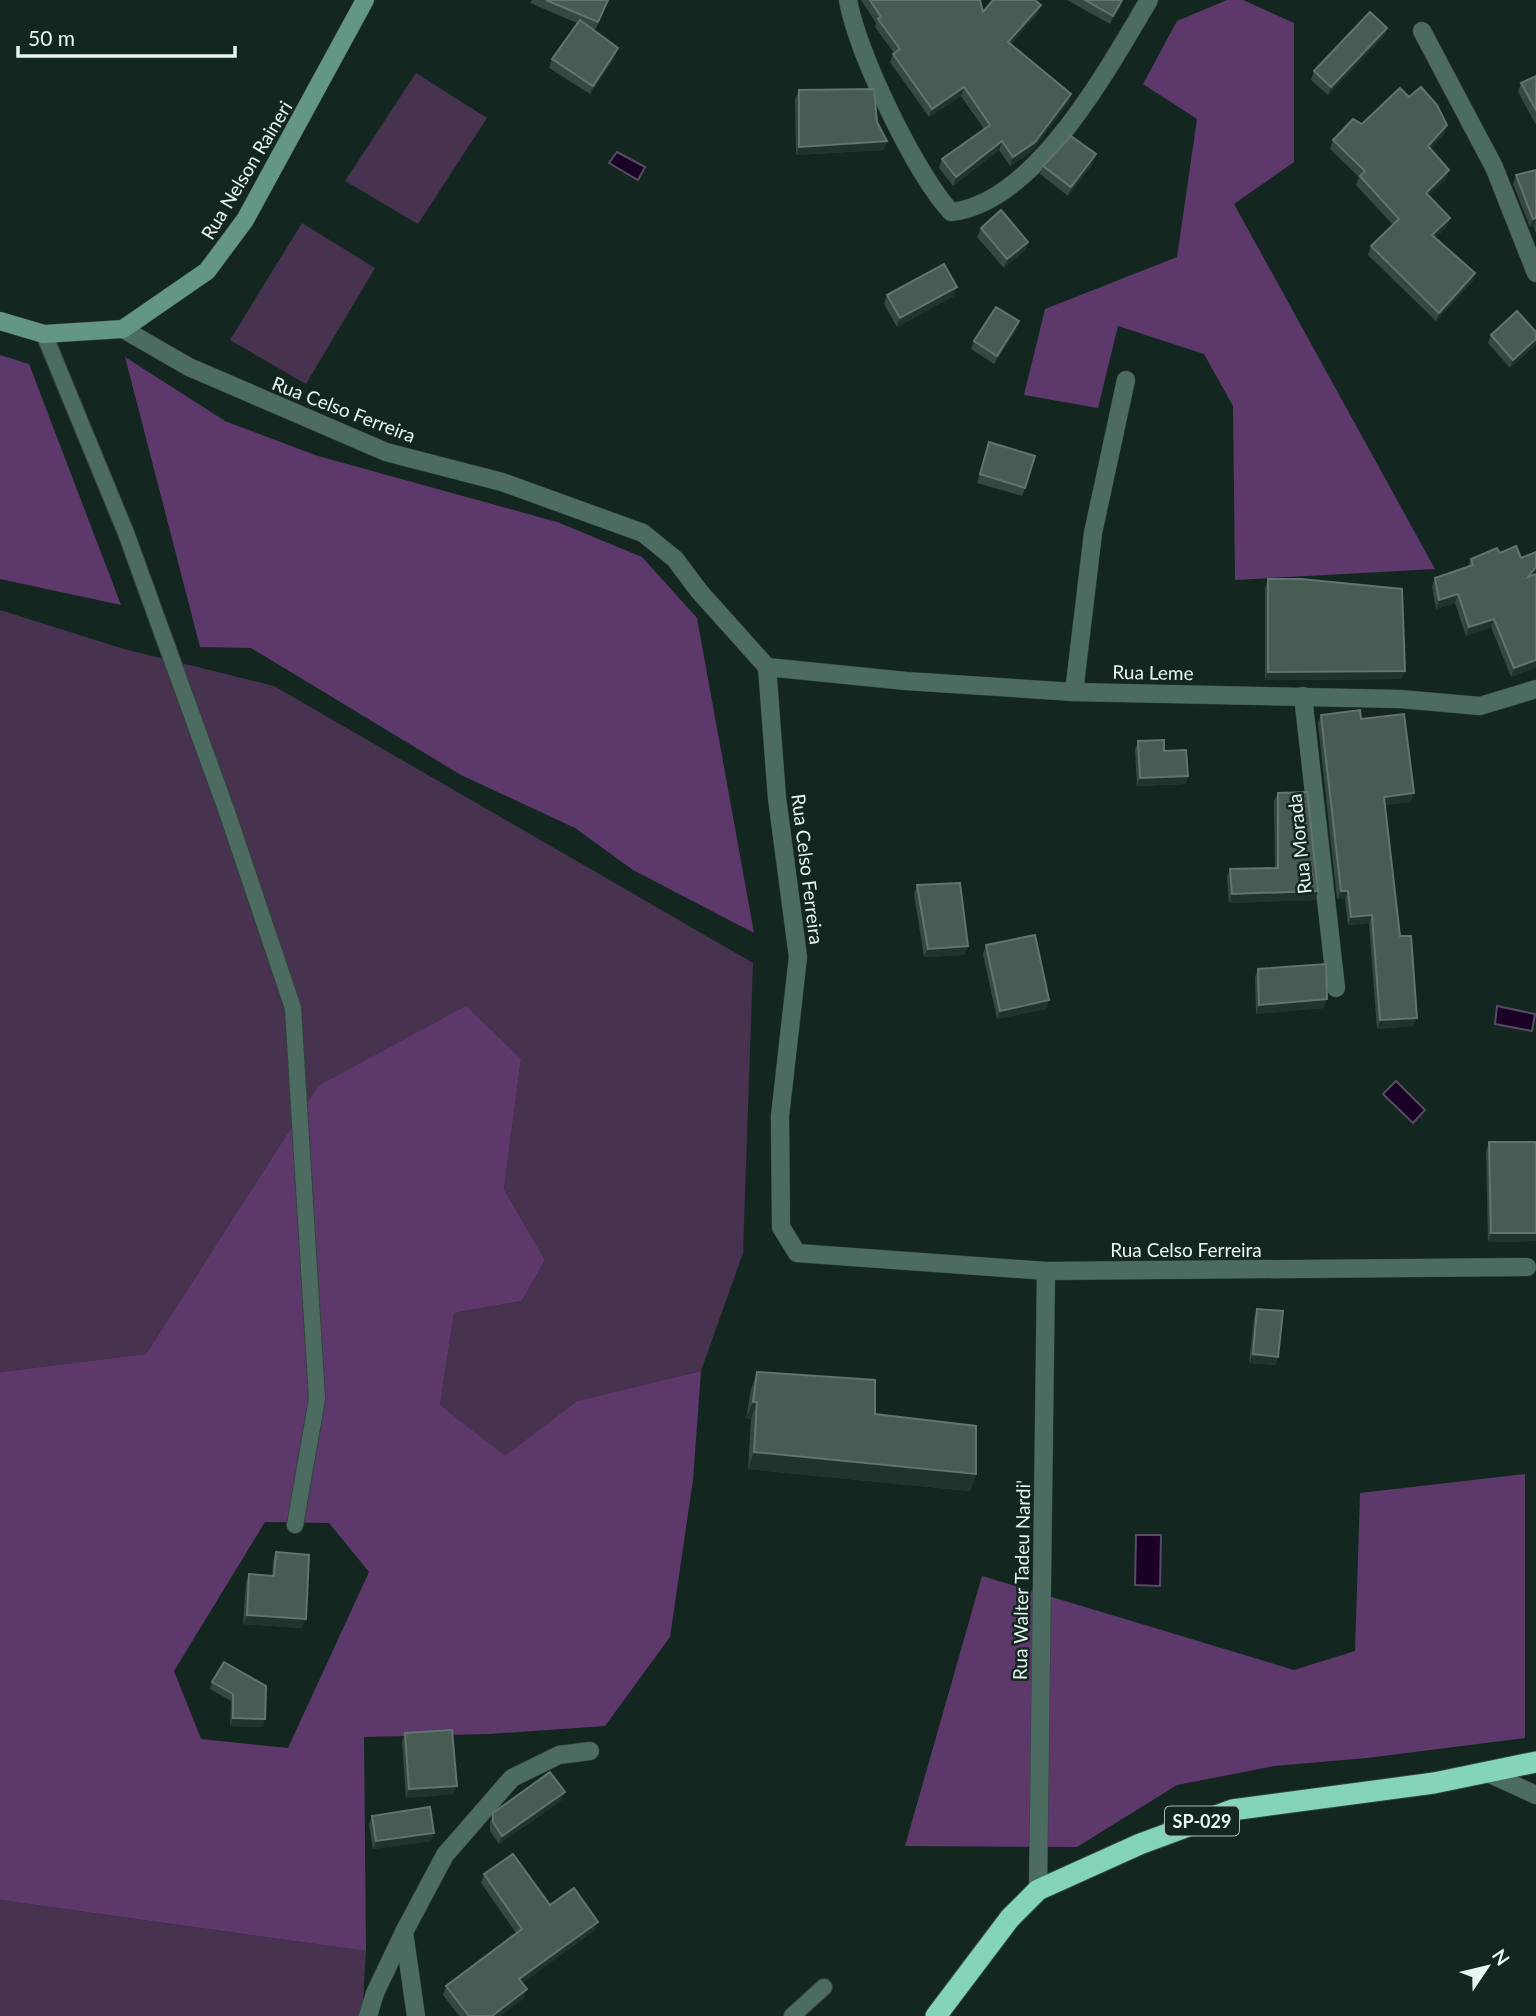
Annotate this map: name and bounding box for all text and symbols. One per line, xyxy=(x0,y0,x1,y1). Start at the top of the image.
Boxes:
scale bar xyxy=(18,14,234,58)
text: 50 m xyxy=(28,25,75,50)
street label: Rua Nelson Raineri xyxy=(196,97,296,243)
street label: Rua Celso Ferreira xyxy=(269,371,419,447)
street label: Rua Leme xyxy=(1112,660,1194,684)
street label: Rua Celso Ferreira xyxy=(787,792,829,946)
street label: Rua Morada xyxy=(1282,793,1316,895)
street label: Rua Celso Ferreira xyxy=(1110,1238,1262,1261)
street label: Rua Walter Tadeu Nardi' xyxy=(1008,1480,1034,1680)
road number: SP-029 xyxy=(1165,1807,1239,1836)
north arrow xyxy=(1452,1932,1522,2002)
text: N xyxy=(1488,1944,1515,1970)

